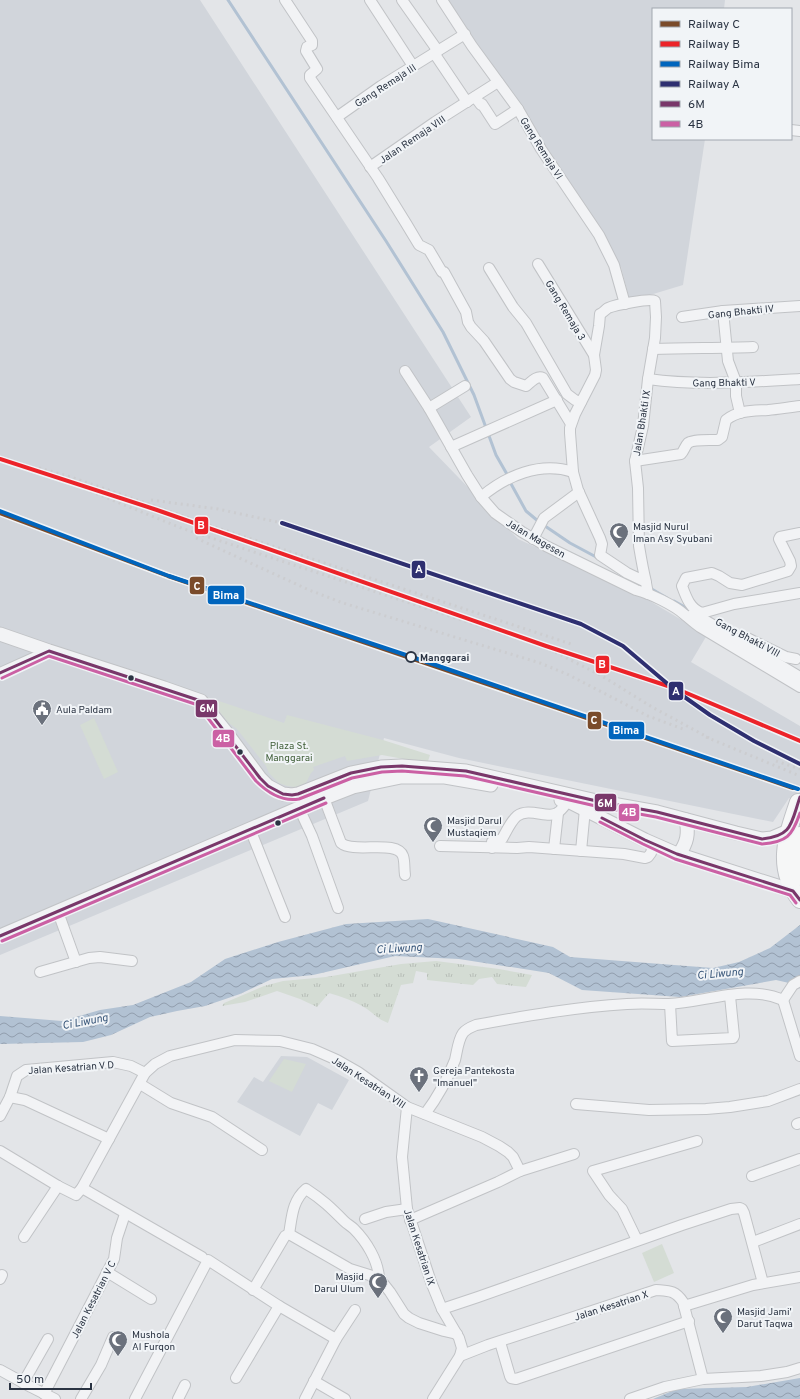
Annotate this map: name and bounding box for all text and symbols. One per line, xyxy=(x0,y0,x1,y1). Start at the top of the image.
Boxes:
legend xyxy=(652,8,792,140)
text: Railway C xyxy=(688,17,740,33)
text: Railway B xyxy=(688,37,740,53)
text: Railway Bima xyxy=(688,57,760,73)
street label: Gang Remaja III xyxy=(353,62,419,111)
text: Railway A xyxy=(688,77,740,93)
text: 6M xyxy=(688,97,705,113)
street label: Jalan Remaja VIII xyxy=(377,113,449,167)
street label: Gang Remaja VI xyxy=(516,115,565,182)
text: 4B xyxy=(688,117,703,133)
street label: Gang Remaja 3 xyxy=(542,278,588,343)
street label: Gang Bhakti IV xyxy=(707,303,775,322)
street label: Gang Bhakti V xyxy=(692,376,756,391)
street label: Jalan Bhakti IX xyxy=(631,389,654,457)
line badge: B xyxy=(194,516,209,535)
street label: Jalan Magesen xyxy=(503,517,567,562)
text: B xyxy=(197,519,205,533)
mosque icon: Masjid Nurul Iman Asy Syubani xyxy=(608,521,630,549)
place label: Masjid Nurul Iman Asy Syubani xyxy=(633,521,712,546)
line badge: A xyxy=(411,560,426,579)
text: A xyxy=(415,563,423,577)
line badge: C xyxy=(189,576,205,595)
text: C xyxy=(193,580,201,594)
line badge: Bima xyxy=(207,585,245,605)
text: Bima xyxy=(213,589,239,603)
street label: Gang Bhakti VIII xyxy=(713,616,782,661)
marker: Manggarai xyxy=(405,651,417,663)
place label: Manggarai xyxy=(420,652,469,665)
line badge: B xyxy=(595,655,610,674)
text: B xyxy=(598,658,606,672)
unlabelled marker xyxy=(126,673,136,683)
line badge: A xyxy=(668,681,684,701)
text: A xyxy=(672,685,680,699)
public building icon: Aula Paldam xyxy=(31,698,53,726)
line badge: 6M xyxy=(195,699,218,718)
text: 6M xyxy=(199,702,215,716)
place label: Aula Paldam xyxy=(56,704,112,717)
line badge: C xyxy=(587,711,602,730)
text: C xyxy=(590,714,598,728)
line badge: Bima xyxy=(608,721,645,740)
text: Bima xyxy=(613,724,639,738)
line badge: 4B xyxy=(212,729,235,748)
text: 4B xyxy=(216,732,230,746)
park label: Plaza St. Manggarai xyxy=(265,740,313,765)
unlabelled marker xyxy=(235,747,245,757)
line badge: 6M xyxy=(594,793,617,812)
text: 6M xyxy=(597,797,613,811)
line badge: 4B xyxy=(618,803,640,822)
text: 4B xyxy=(622,806,636,820)
mosque icon: Masjid Darul Mustaqiem xyxy=(422,815,444,843)
place label: Masjid Darul Mustaqiem xyxy=(447,815,502,840)
unlabelled marker xyxy=(273,818,283,828)
water label: Ci Liwung xyxy=(376,941,424,957)
water label: Ci Liwung xyxy=(696,965,745,983)
water label: Ci Liwung xyxy=(61,1011,110,1033)
street label: Jalan Kesatrian VIII xyxy=(329,1054,408,1112)
street label: Jalan Kesatrian V D xyxy=(28,1059,115,1078)
church icon: Gereja Pantekosta "Imanuel" xyxy=(408,1065,430,1093)
place label: Gereja Pantekosta "Imanuel" xyxy=(433,1065,515,1090)
street label: Jalan Kesatrian IX xyxy=(400,1207,437,1288)
street label: Jalan Kesatrian V C xyxy=(69,1259,120,1341)
place label: Masjid Darul Ulum xyxy=(314,1271,364,1296)
mosque icon: Masjid Darul Ulum xyxy=(367,1271,389,1299)
street label: Jalan Kesatrian X xyxy=(573,1288,650,1325)
mosque icon: Masjid Jami' Darut Taqwa xyxy=(712,1306,734,1334)
place label: Masjid Jami' Darut Taqwa xyxy=(737,1306,793,1331)
mosque icon: Mushola Al Furqon xyxy=(107,1329,129,1357)
place label: Mushola Al Furqon xyxy=(132,1329,175,1354)
scale bar xyxy=(10,1365,91,1391)
text: 50 m xyxy=(16,1372,44,1388)

